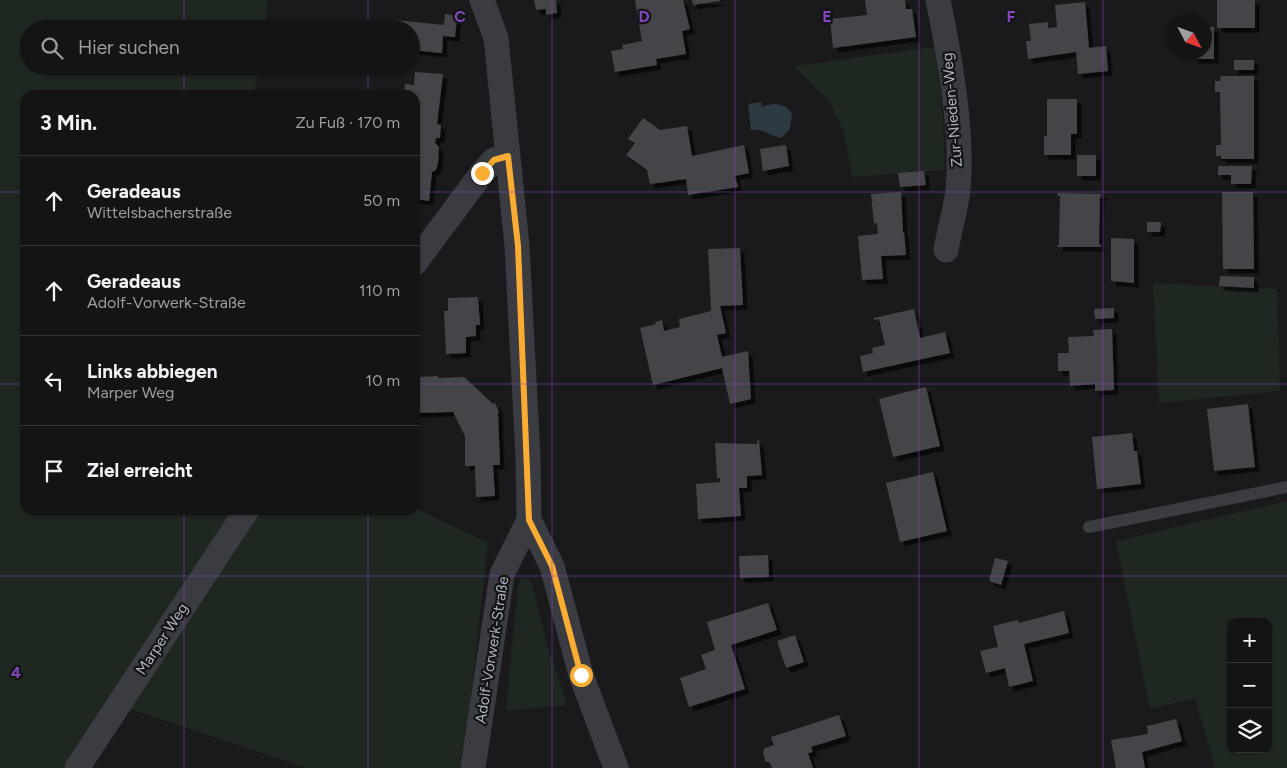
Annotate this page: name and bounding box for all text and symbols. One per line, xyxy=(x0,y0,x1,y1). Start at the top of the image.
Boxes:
text: C xyxy=(454,7,466,26)
text: D xyxy=(638,7,650,26)
text: E xyxy=(822,7,832,26)
text: F xyxy=(1007,7,1016,26)
north arrow xyxy=(1167,15,1212,60)
search box xyxy=(20,20,420,75)
icon: search xyxy=(38,34,66,62)
text: Hier suchen xyxy=(78,36,179,59)
street label: Zur-Nieden-Weg xyxy=(938,52,966,168)
text: 3 Min. xyxy=(40,110,97,135)
text: Zu Fuß · 170 m xyxy=(295,113,400,132)
route end xyxy=(471,162,494,185)
text: Geradeaus xyxy=(87,180,181,203)
icon: ahead xyxy=(40,187,68,215)
text: 50 m xyxy=(363,191,400,210)
text: Wittelsbacherstraße xyxy=(87,203,232,222)
text: Geradeaus xyxy=(87,270,181,293)
icon: ahead xyxy=(40,277,68,305)
text: 110 m xyxy=(359,281,400,300)
text: Adolf-Vorwerk-Straße xyxy=(87,293,246,312)
text: Links abbiegen xyxy=(87,360,218,383)
icon: left xyxy=(40,367,68,395)
text: 10 m xyxy=(366,371,400,390)
text: Marper Weg xyxy=(87,383,175,402)
icon: arrive xyxy=(40,457,68,485)
text: Ziel erreicht xyxy=(87,459,193,482)
street label: Adolf-Vorwerk-Straße xyxy=(471,575,513,725)
street label: Marper Weg xyxy=(132,600,192,678)
map controls xyxy=(1227,618,1272,753)
button: + xyxy=(1227,618,1272,663)
text: 4 xyxy=(11,663,21,682)
button: − xyxy=(1227,663,1272,708)
route start xyxy=(570,664,593,687)
button: layers xyxy=(1227,708,1272,753)

